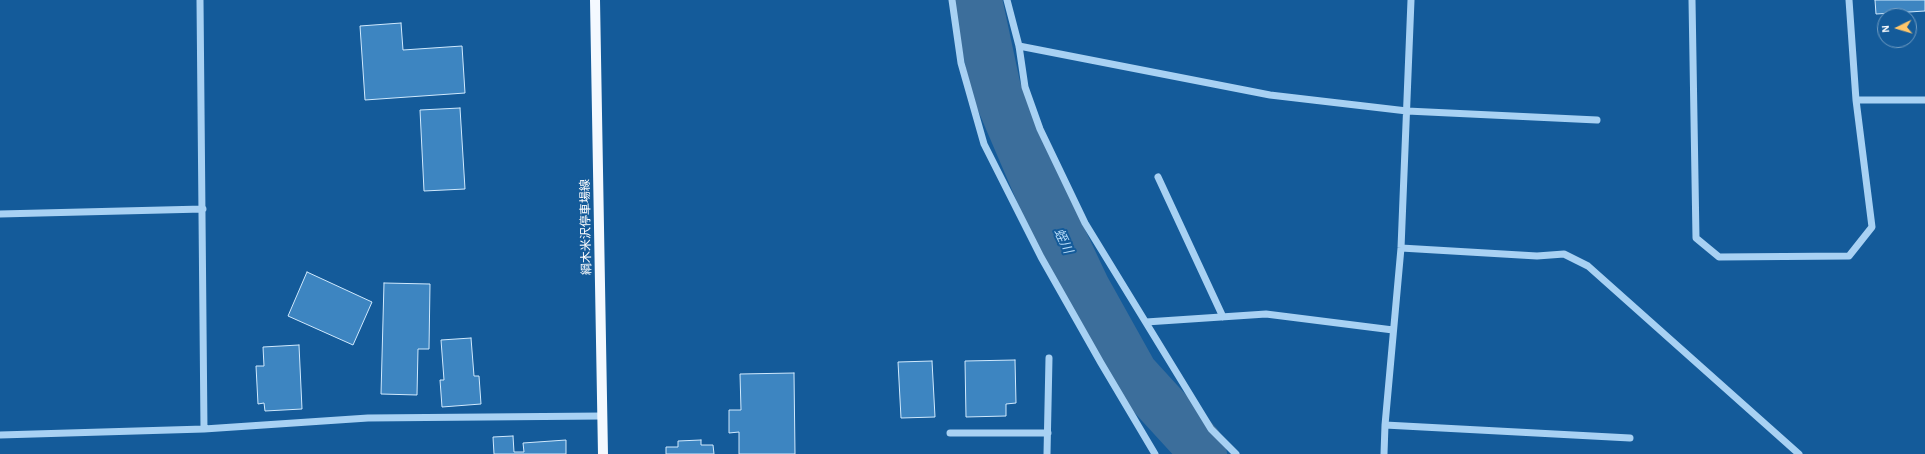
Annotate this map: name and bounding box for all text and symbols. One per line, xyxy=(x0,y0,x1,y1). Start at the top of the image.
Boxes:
north arrow xyxy=(1877,8,1917,48)
text: N xyxy=(1880,25,1891,33)
street label: 綱木米沢停車場線 xyxy=(578,179,594,275)
water label: 蛭川 xyxy=(1050,226,1076,256)

